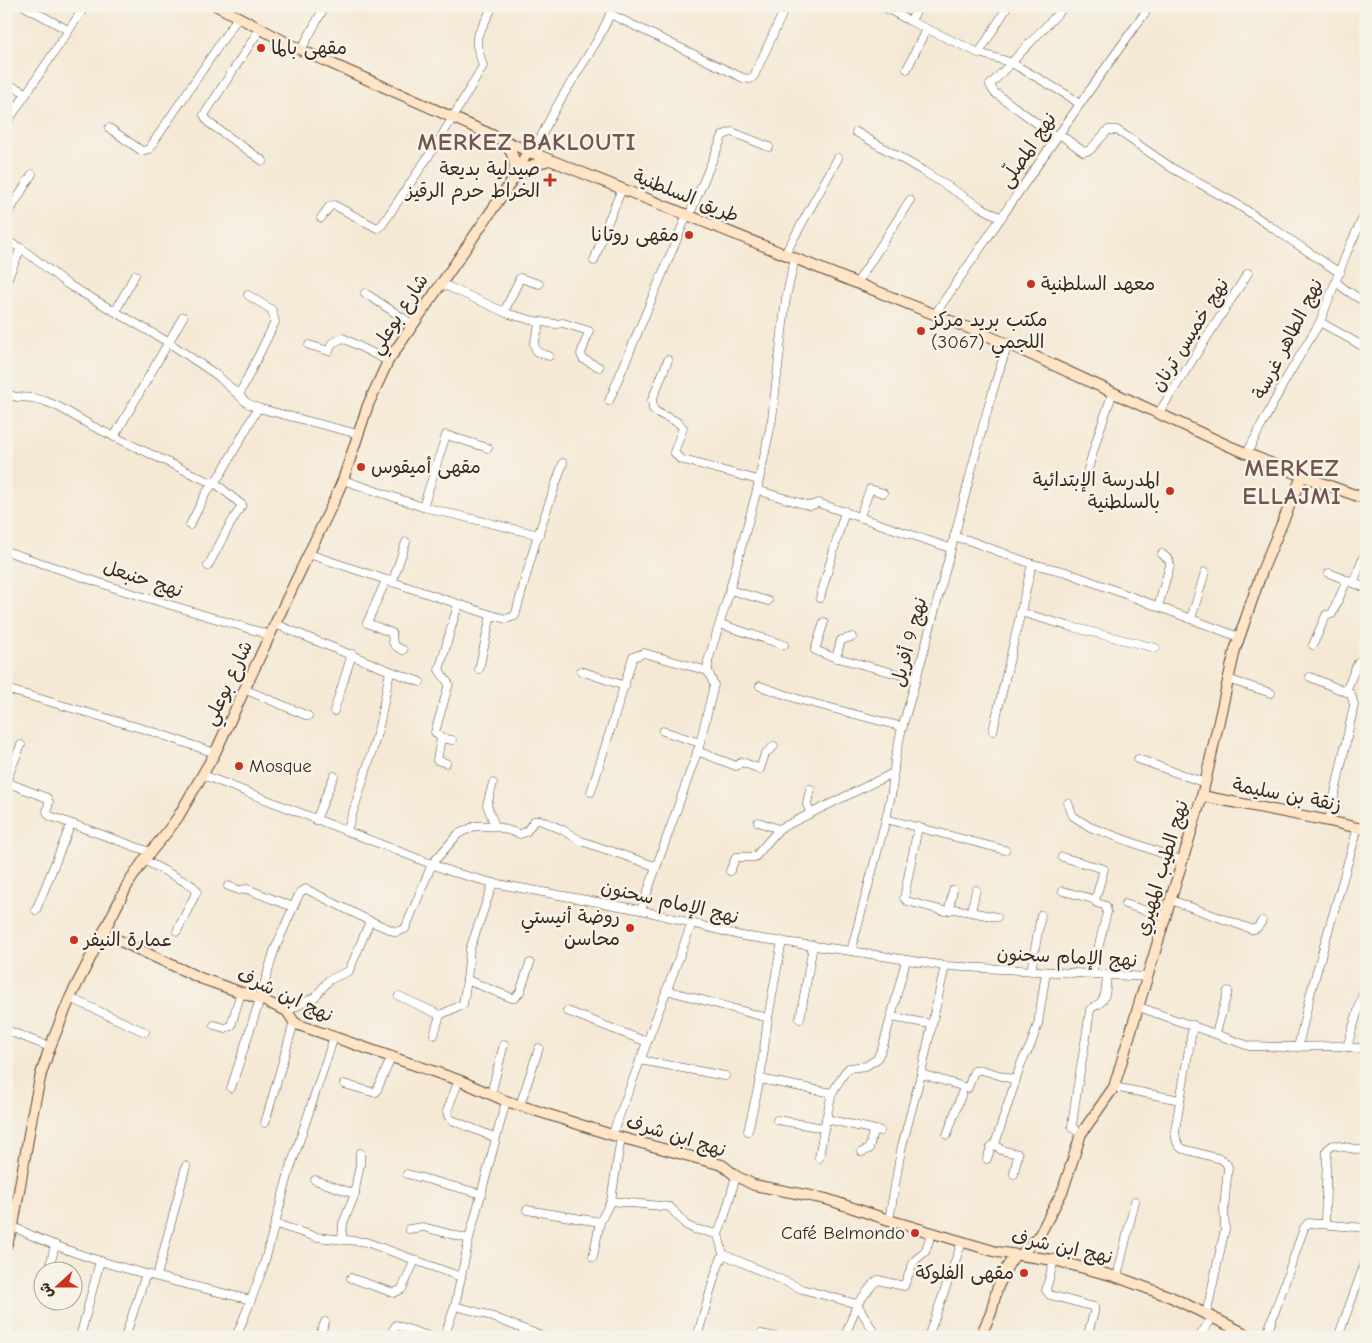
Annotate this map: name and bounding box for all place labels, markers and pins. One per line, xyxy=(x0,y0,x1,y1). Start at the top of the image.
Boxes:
place label: مقهى بالما xyxy=(271,37,347,60)
marker: مقهى بالما xyxy=(255,42,267,54)
place label: صيدلية بديعة الخراط حرم الرقيز xyxy=(404,158,540,205)
marker: صيدلية بديعة الخراط حرم الرقيز xyxy=(544,174,556,186)
place label: مقهى روتانا xyxy=(591,224,679,247)
marker: مقهى روتانا xyxy=(683,229,695,241)
place label: معهد السلطنية xyxy=(1041,273,1155,295)
marker: معهد السلطنية xyxy=(1025,278,1037,290)
place label: مكتب بريد مركز اللجمي (3067) xyxy=(929,309,1048,358)
marker: مكتب بريد مركز اللجمي (3067) xyxy=(915,325,927,337)
place label: مقهى أميقوس xyxy=(371,456,481,479)
marker: مقهى أميقوس xyxy=(355,461,367,473)
place label: المدرسة الإبتدائية بالسلطنية xyxy=(1033,469,1160,513)
marker: المدرسة الإبتدائية بالسلطنية xyxy=(1164,485,1176,497)
place label: Mosque xyxy=(249,755,312,777)
marker: Mosque xyxy=(233,760,245,772)
place label: روضة أنيستي محاسن xyxy=(521,906,620,950)
marker: روضة أنيستي محاسن xyxy=(624,922,636,934)
place label: عمارة النيفر xyxy=(82,929,173,951)
marker: عمارة النيفر xyxy=(68,934,80,946)
place label: Café Belmondo xyxy=(781,1222,905,1244)
marker: Café Belmondo xyxy=(909,1227,921,1239)
place label: مقهى الفلوكة xyxy=(916,1262,1014,1285)
marker: مقهى الفلوكة xyxy=(1018,1267,1030,1279)

